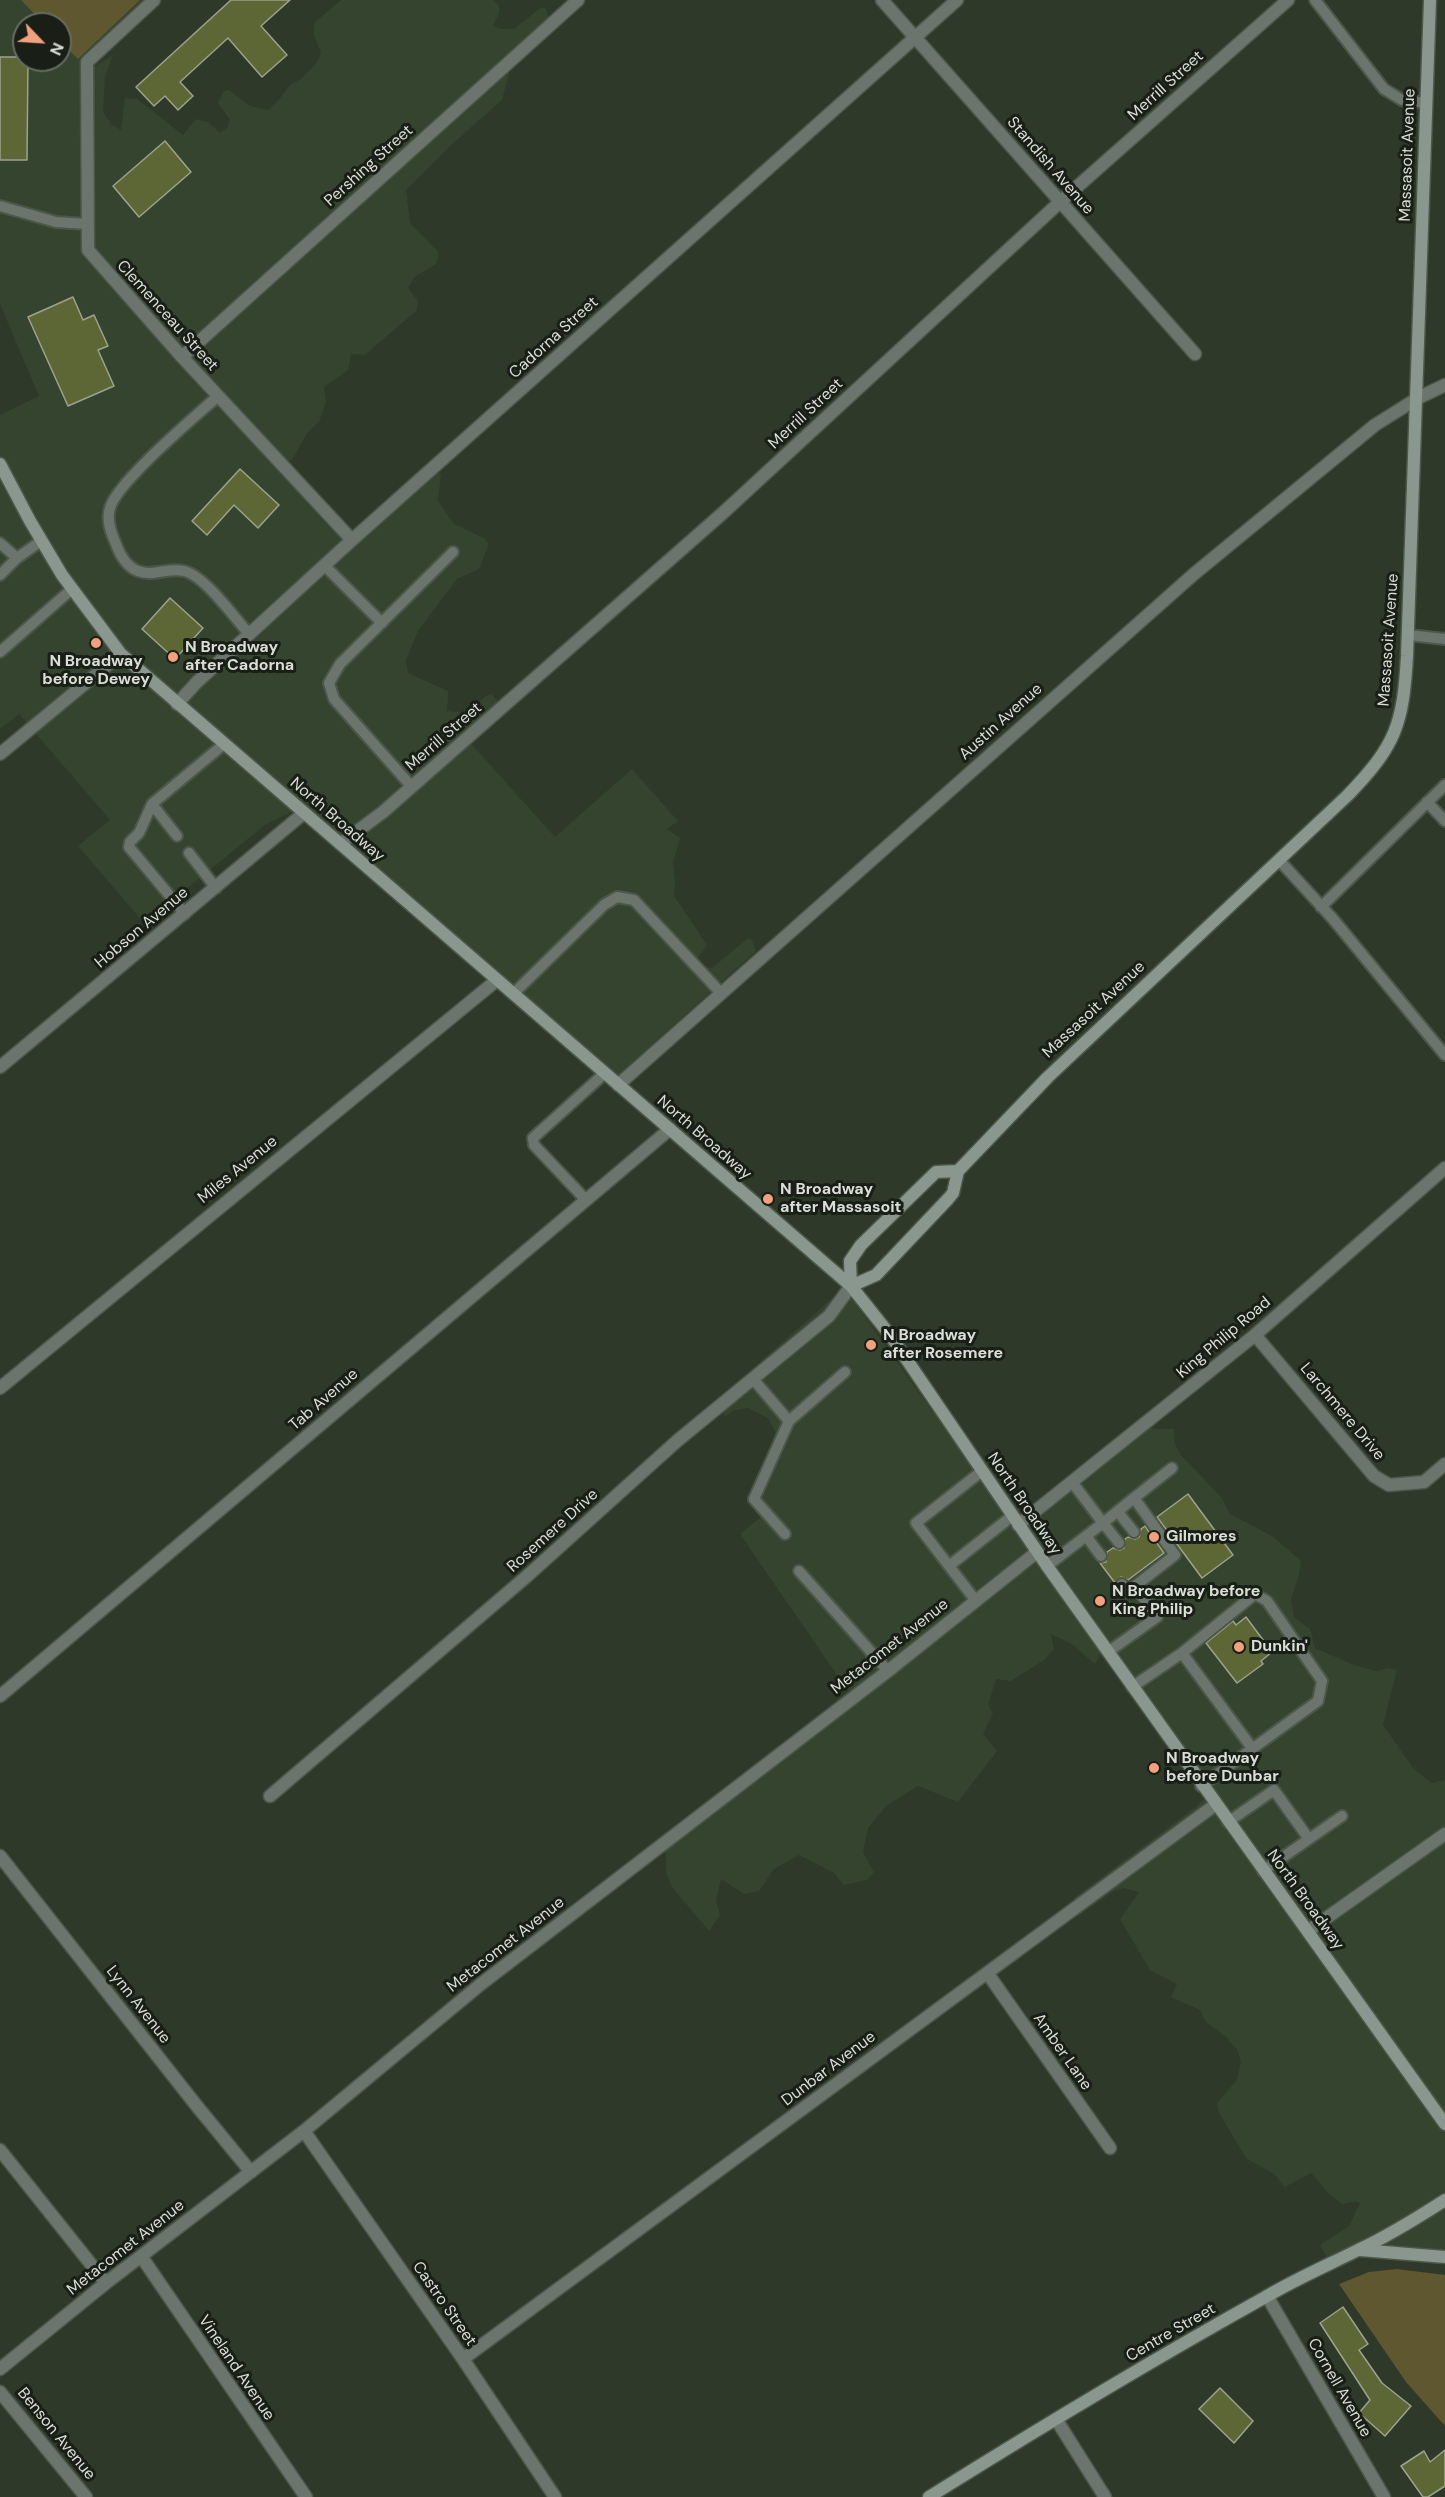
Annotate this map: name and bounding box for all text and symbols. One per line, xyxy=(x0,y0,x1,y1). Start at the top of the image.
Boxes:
north arrow xyxy=(12,12,72,72)
text: N xyxy=(45,39,69,59)
street label: Merrill Street xyxy=(1124,47,1208,125)
street label: Massasoit Avenue xyxy=(1396,88,1420,222)
street label: Standish Avenue xyxy=(1002,113,1098,219)
street label: Pershing Street xyxy=(321,121,417,211)
street label: Clemenceau Street xyxy=(112,257,222,375)
street label: Cadorna Street xyxy=(506,293,602,383)
street label: Merrill Street xyxy=(765,375,847,453)
street label: Massasoit Avenue xyxy=(1375,573,1403,707)
marker: N Broadway before Dewey xyxy=(89,636,103,650)
place label: N Broadway after Cadorna xyxy=(185,638,294,676)
marker: N Broadway after Cadorna xyxy=(166,650,180,664)
place label: N Broadway before Dewey xyxy=(42,652,150,690)
street label: Austin Avenue xyxy=(955,680,1047,764)
street label: Merrill Street xyxy=(402,699,486,775)
street label: North Broadway xyxy=(286,774,388,866)
street label: Hobson Avenue xyxy=(92,883,192,973)
street label: Massasoit Avenue xyxy=(1039,958,1149,1062)
street label: North Broadway xyxy=(653,1092,755,1184)
street label: Miles Avenue xyxy=(194,1132,282,1208)
place label: N Broadway after Massasoit xyxy=(780,1180,902,1218)
marker: N Broadway after Massasoit xyxy=(761,1192,775,1206)
street label: King Philip Road xyxy=(1173,1293,1275,1383)
place label: N Broadway after Rosemere xyxy=(883,1326,1003,1364)
marker: N Broadway after Rosemere xyxy=(864,1338,878,1352)
street label: Larchmere Drive xyxy=(1296,1359,1388,1465)
street label: Tab Avenue xyxy=(286,1365,362,1435)
street label: North Broadway xyxy=(983,1449,1065,1559)
street label: Rosemere Drive xyxy=(504,1485,602,1577)
place label: Gilmores xyxy=(1166,1527,1236,1547)
marker: Gilmores xyxy=(1147,1530,1161,1544)
place label: N Broadway before King Philip xyxy=(1112,1582,1260,1620)
marker: N Broadway before King Philip xyxy=(1093,1594,1107,1608)
street label: Metacomet Avenue xyxy=(827,1595,953,1699)
place label: Dunkin' xyxy=(1251,1637,1308,1657)
marker: Dunkin' xyxy=(1232,1640,1246,1654)
place label: N Broadway before Dunbar xyxy=(1166,1749,1279,1787)
marker: N Broadway before Dunbar xyxy=(1147,1761,1161,1775)
street label: North Broadway xyxy=(1262,1846,1348,1954)
street label: Metacomet Avenue xyxy=(443,1893,569,1997)
street label: Lynn Avenue xyxy=(102,1962,174,2048)
street label: Amber Lane xyxy=(1028,2010,1096,2094)
street label: Dunbar Avenue xyxy=(778,2027,880,2111)
street label: Metacomet Avenue xyxy=(63,2196,189,2300)
street label: Castro Street xyxy=(408,2258,480,2350)
street label: Centre Street xyxy=(1123,2300,1219,2366)
street label: Vineland Avenue xyxy=(194,2312,278,2424)
street label: Cornell Avenue xyxy=(1303,2335,1375,2441)
street label: Benson Avenue xyxy=(13,2384,99,2484)

